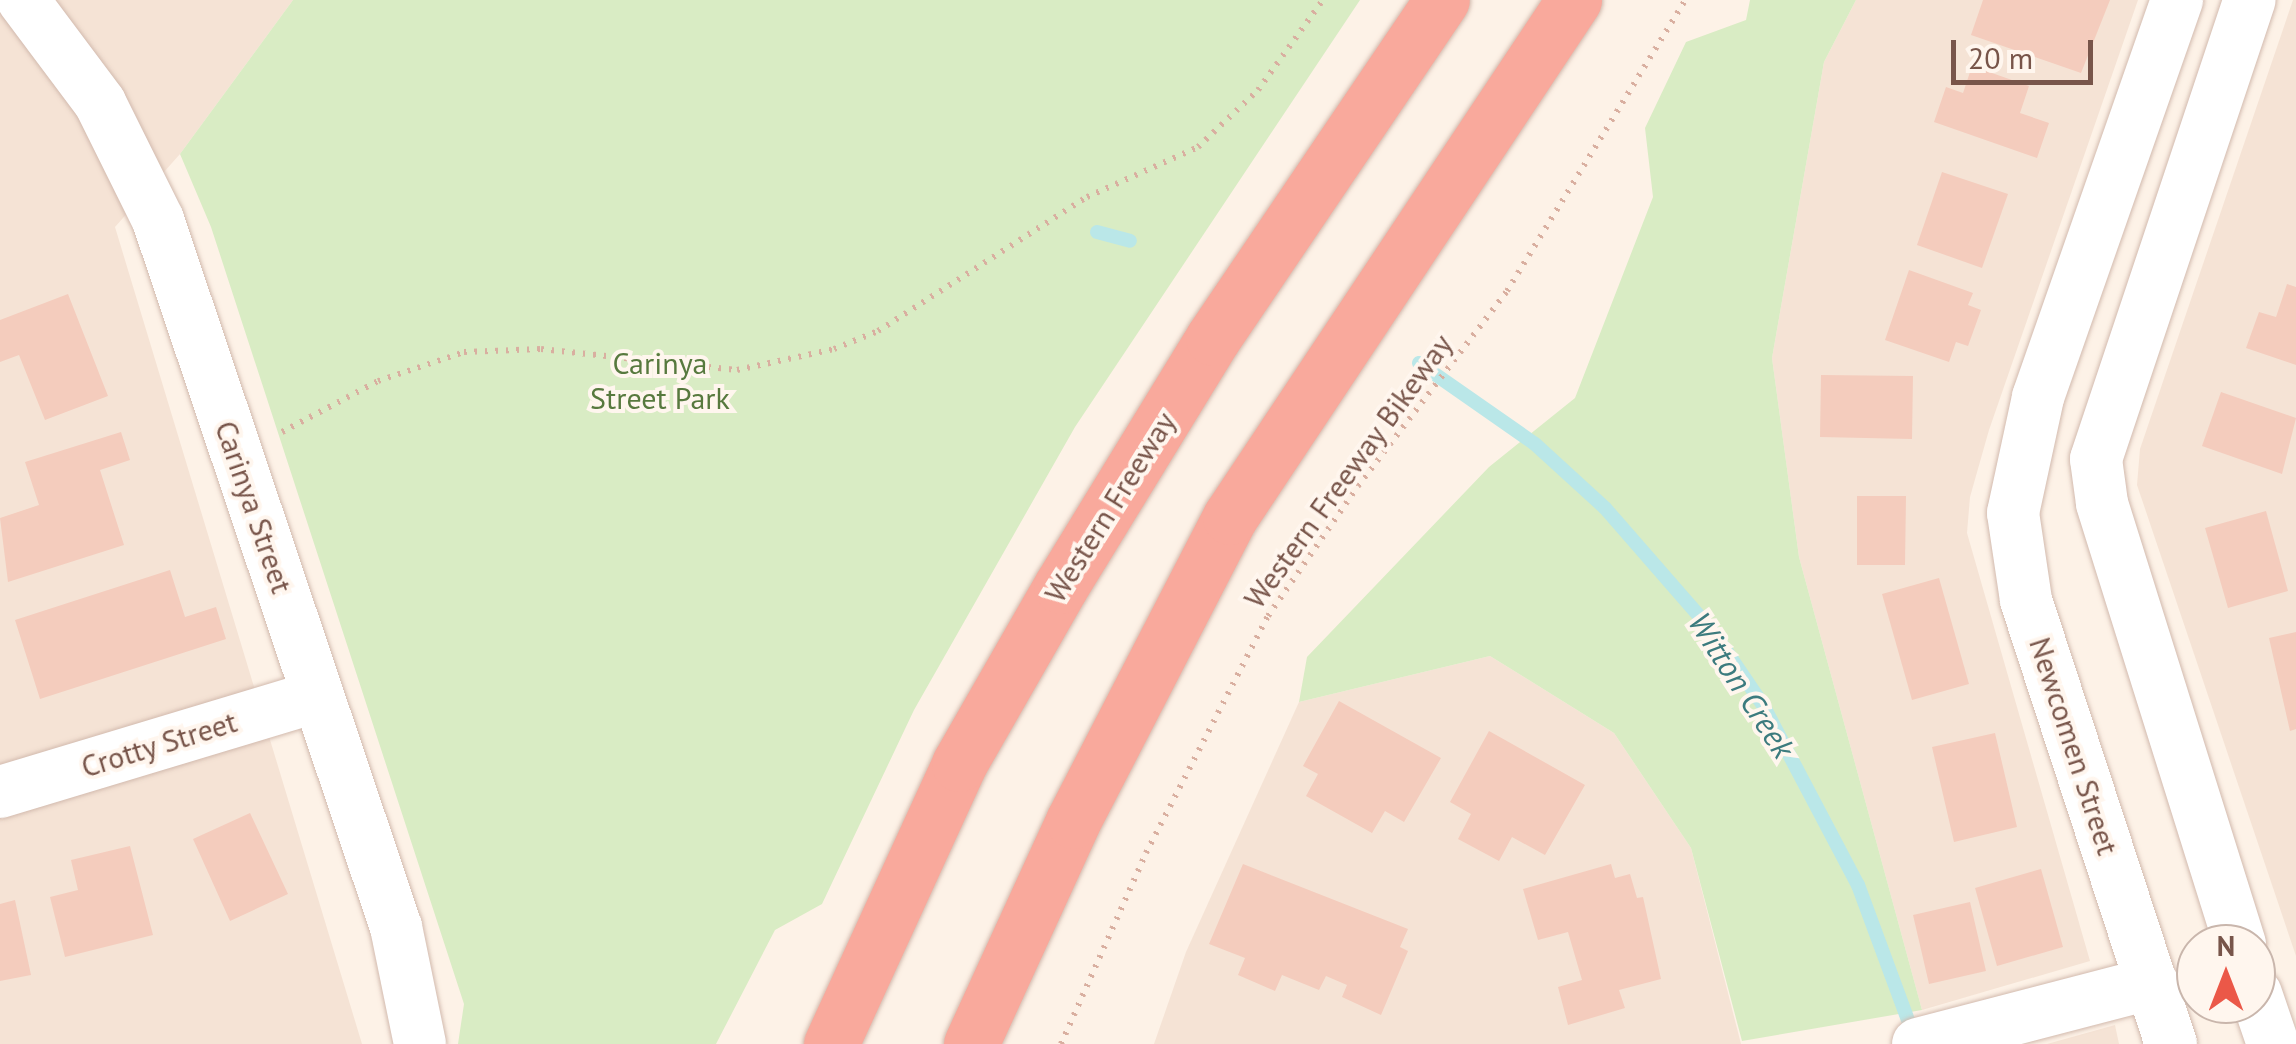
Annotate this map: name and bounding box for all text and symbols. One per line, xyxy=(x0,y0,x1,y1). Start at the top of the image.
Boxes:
scale bar xyxy=(1956,20,2098,82)
text: 20 m xyxy=(1968,38,2033,77)
street label: Western Freeway Bikeway xyxy=(1236,327,1460,615)
park label: Carinya Street Park xyxy=(590,345,730,416)
street label: Western Freeway xyxy=(1037,405,1183,609)
street label: Carinya Street xyxy=(208,416,300,598)
water label: Witton Creek xyxy=(1681,605,1803,765)
street label: Newcomen Street xyxy=(2022,633,2126,859)
street label: Crotty Street xyxy=(76,703,242,785)
north arrow xyxy=(2176,924,2276,1024)
text: N xyxy=(2217,927,2235,964)

